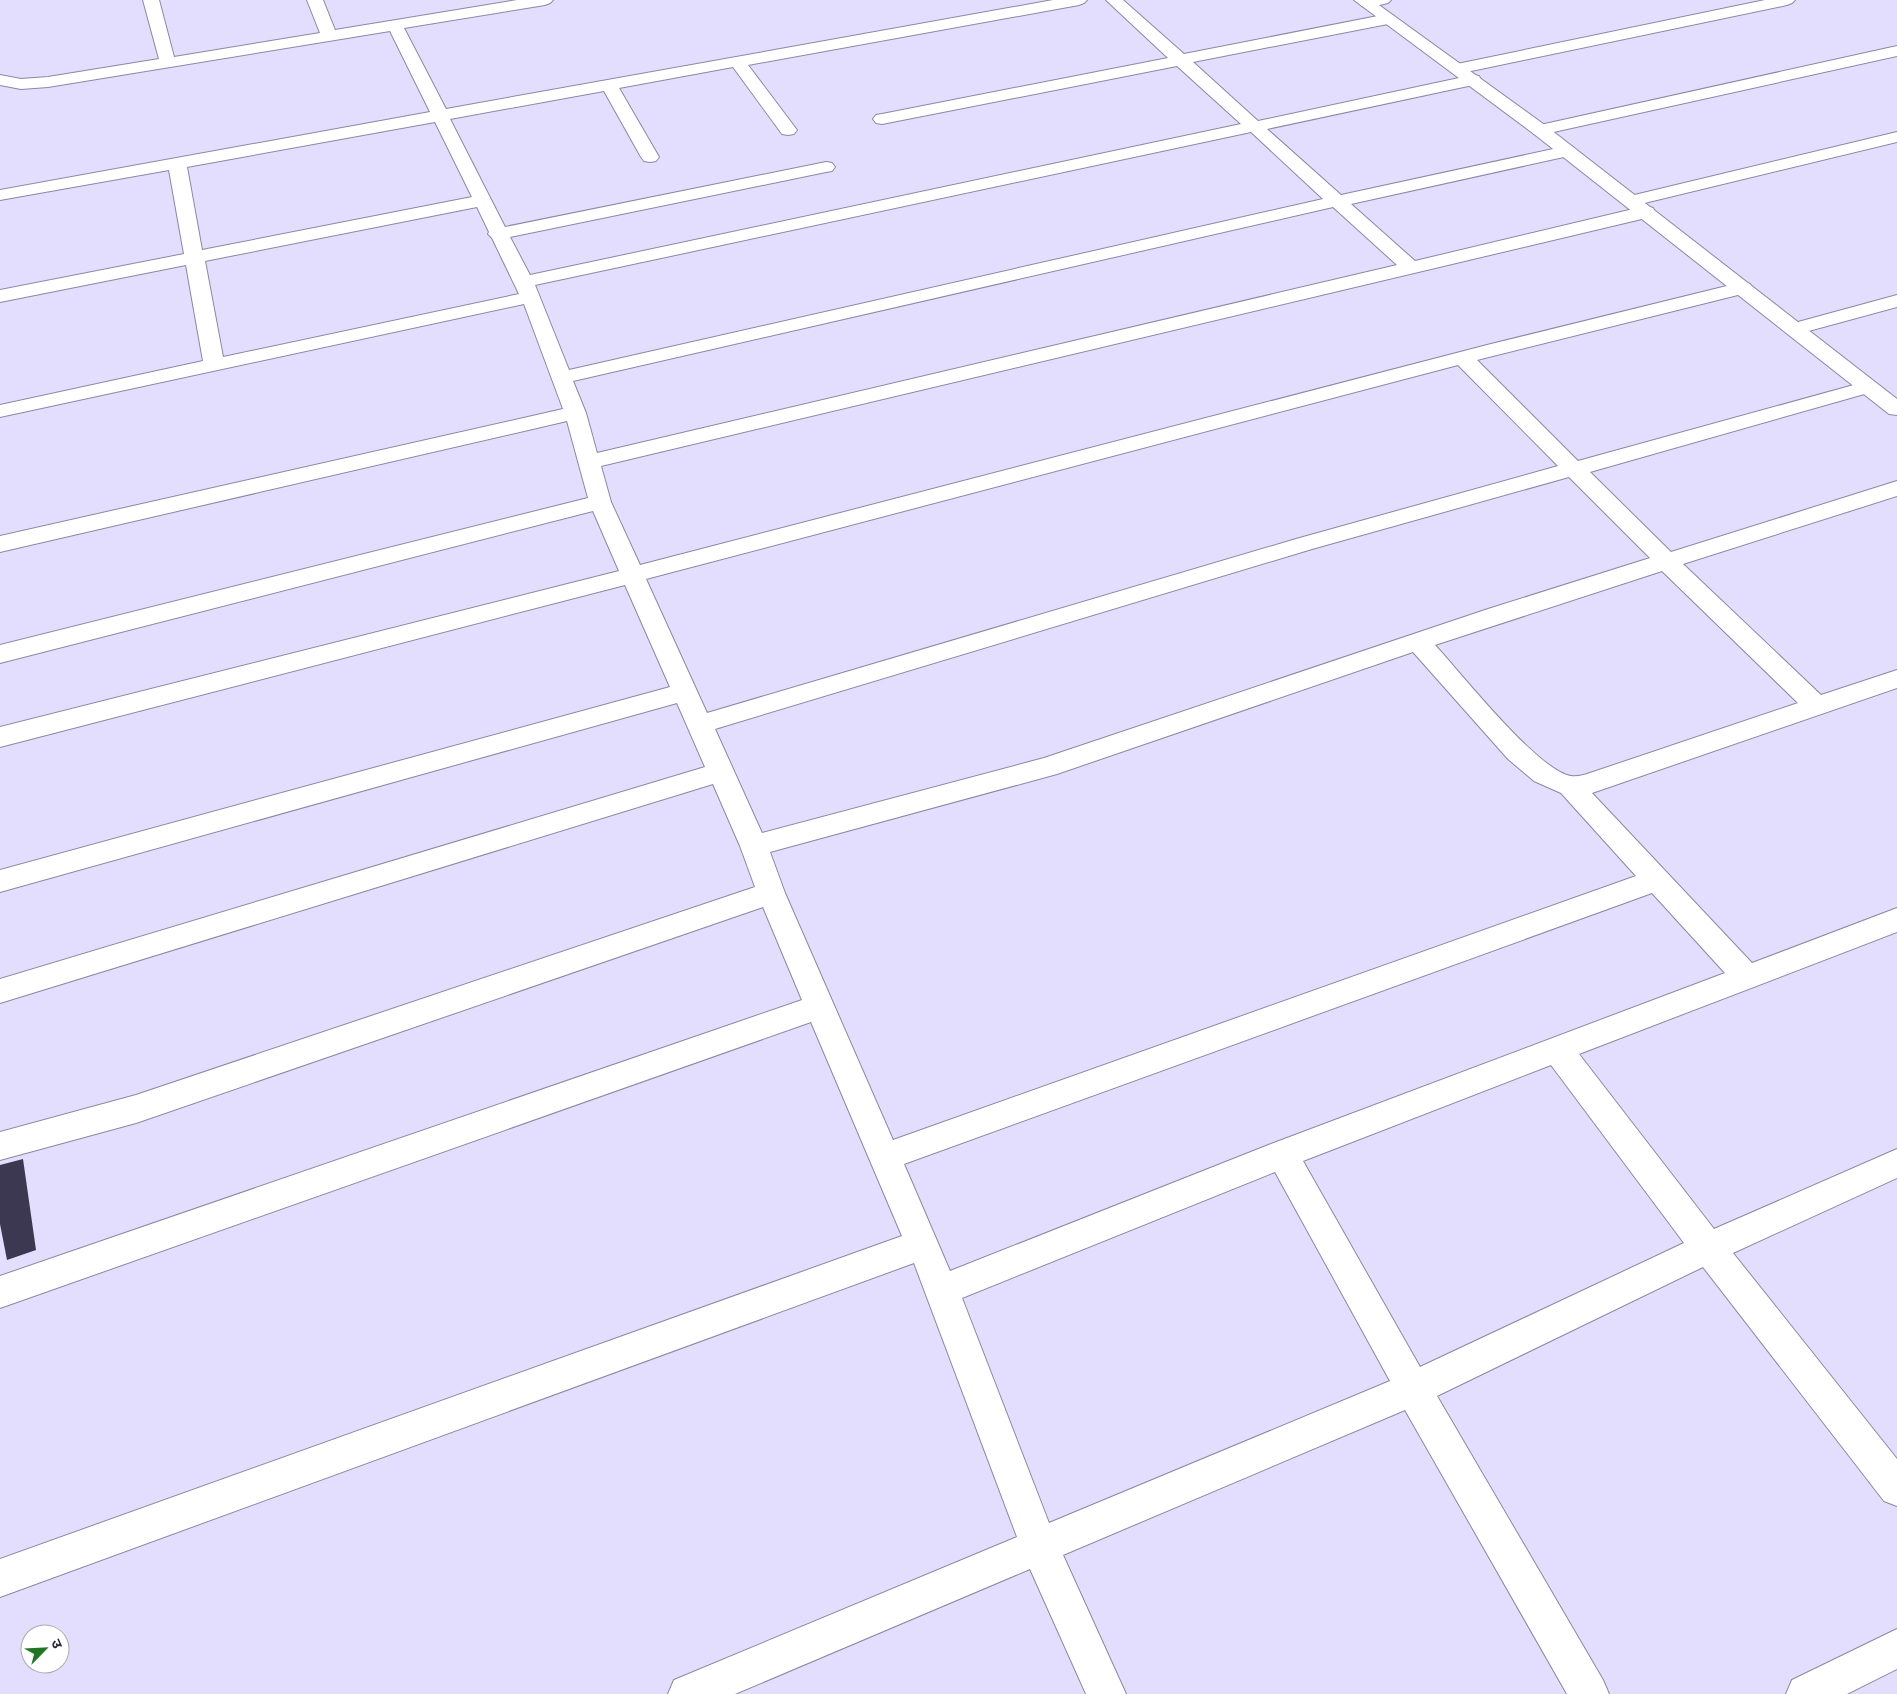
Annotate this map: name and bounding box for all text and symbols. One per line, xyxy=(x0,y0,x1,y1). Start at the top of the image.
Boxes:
north arrow xyxy=(20,1624,70,1674)
text: उ xyxy=(48,1637,66,1651)

